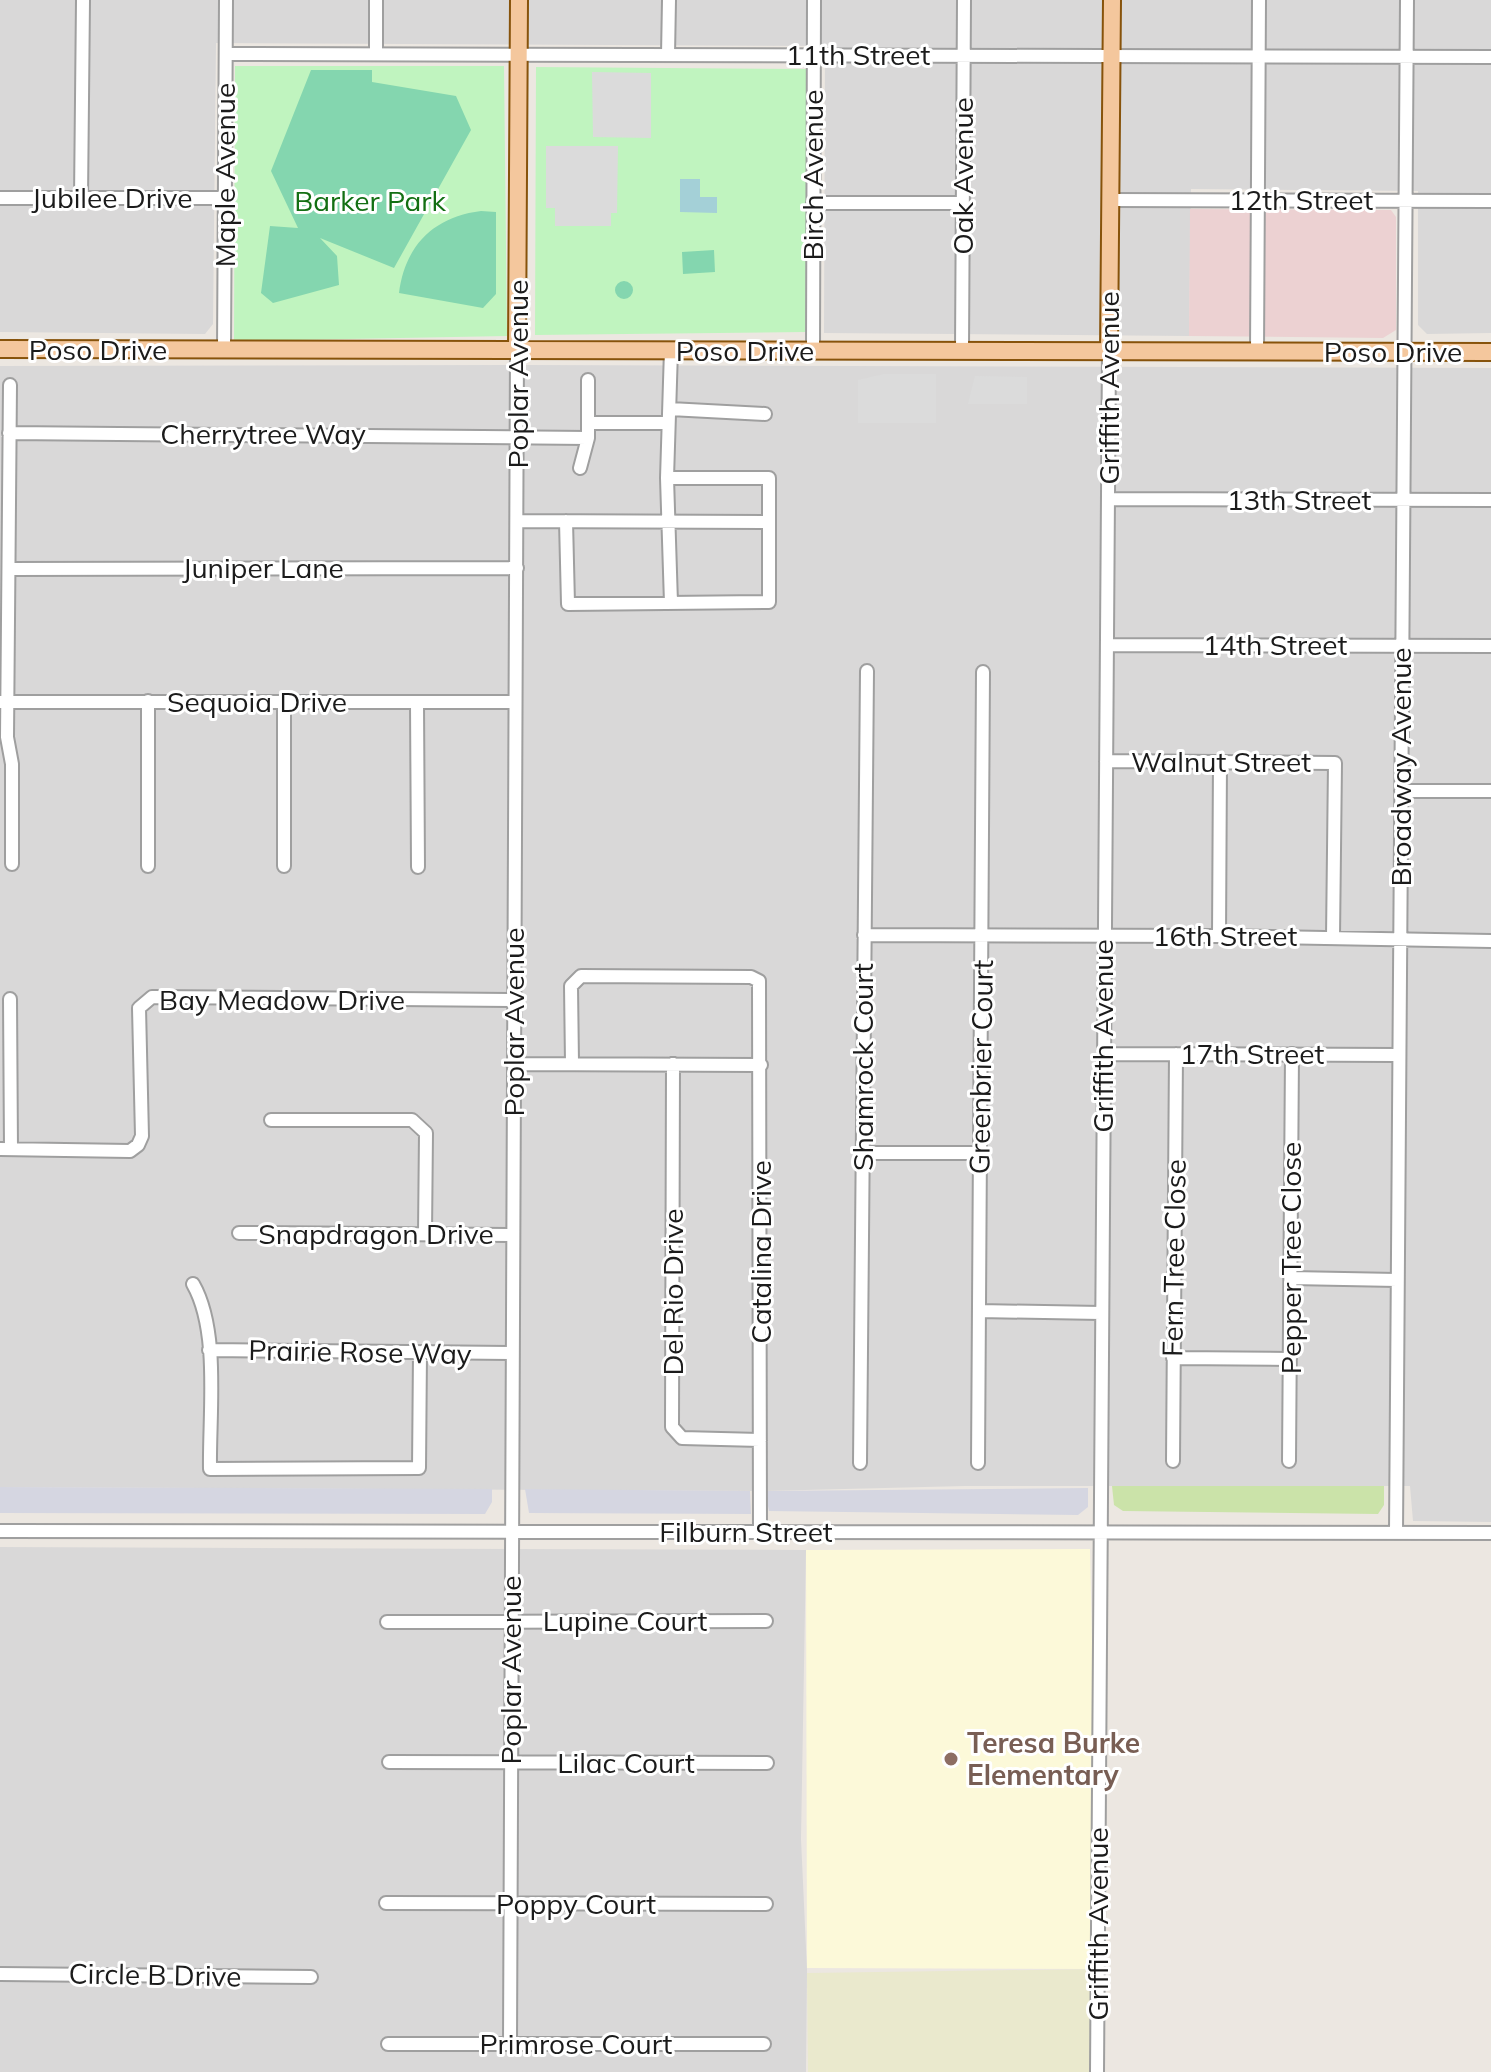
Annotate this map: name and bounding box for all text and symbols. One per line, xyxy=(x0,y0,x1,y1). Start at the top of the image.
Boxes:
street label: 11th Street xyxy=(786,37,930,72)
street label: Maple Avenue xyxy=(207,83,242,267)
street label: Birch Avenue xyxy=(795,90,830,260)
street label: Oak Avenue xyxy=(945,97,980,255)
street label: Jubilee Drive xyxy=(32,180,192,215)
street label: 12th Street xyxy=(1229,182,1373,217)
park label: Barker Park xyxy=(294,183,446,218)
street label: Poplar Avenue xyxy=(500,280,535,468)
street label: Griffith Avenue xyxy=(1091,291,1126,485)
street label: Poso Drive xyxy=(29,332,167,367)
street label: Poso Drive xyxy=(676,333,814,368)
street label: Poso Drive xyxy=(1324,334,1462,369)
street label: Cherrytree Way xyxy=(160,416,366,451)
street label: 13th Street xyxy=(1227,482,1371,517)
street label: Juniper Lane xyxy=(182,550,344,585)
street label: 14th Street xyxy=(1203,627,1347,662)
street label: Broadway Avenue xyxy=(1383,647,1418,887)
street label: Sequoia Drive xyxy=(167,684,347,719)
street label: Walnut Street xyxy=(1131,744,1311,779)
street label: 16th Street xyxy=(1153,918,1297,953)
street label: Poplar Avenue xyxy=(496,928,531,1116)
street label: Griffith Avenue xyxy=(1085,939,1120,1133)
street label: Greenbrier Court xyxy=(961,959,1000,1175)
street label: Shamrock Court xyxy=(845,963,880,1171)
street label: Bay Meadow Drive xyxy=(159,982,405,1017)
street label: 17th Street xyxy=(1180,1036,1324,1071)
street label: Pepper Tree Close xyxy=(1273,1142,1308,1374)
street label: Fern Tree Close xyxy=(1154,1159,1193,1357)
street label: Catalina Drive xyxy=(743,1160,778,1344)
street label: Del Rio Drive xyxy=(655,1208,690,1376)
street label: Snapdragon Drive xyxy=(258,1216,494,1251)
street label: Prairie Rose Way xyxy=(248,1332,472,1371)
street label: Filburn Street xyxy=(659,1514,833,1549)
street label: Poplar Avenue xyxy=(493,1576,528,1764)
street label: Lupine Court xyxy=(543,1603,707,1638)
place label: Teresa Burke Elementary xyxy=(967,1725,1140,1792)
street label: Lilac Court xyxy=(557,1745,695,1780)
marker: Teresa Burke Elementary xyxy=(942,1750,960,1768)
street label: Griffith Avenue xyxy=(1080,1827,1115,2021)
street label: Poppy Court xyxy=(496,1886,656,1921)
street label: Circle B Drive xyxy=(68,1955,242,1994)
street label: Primrose Court xyxy=(480,2026,673,2061)

